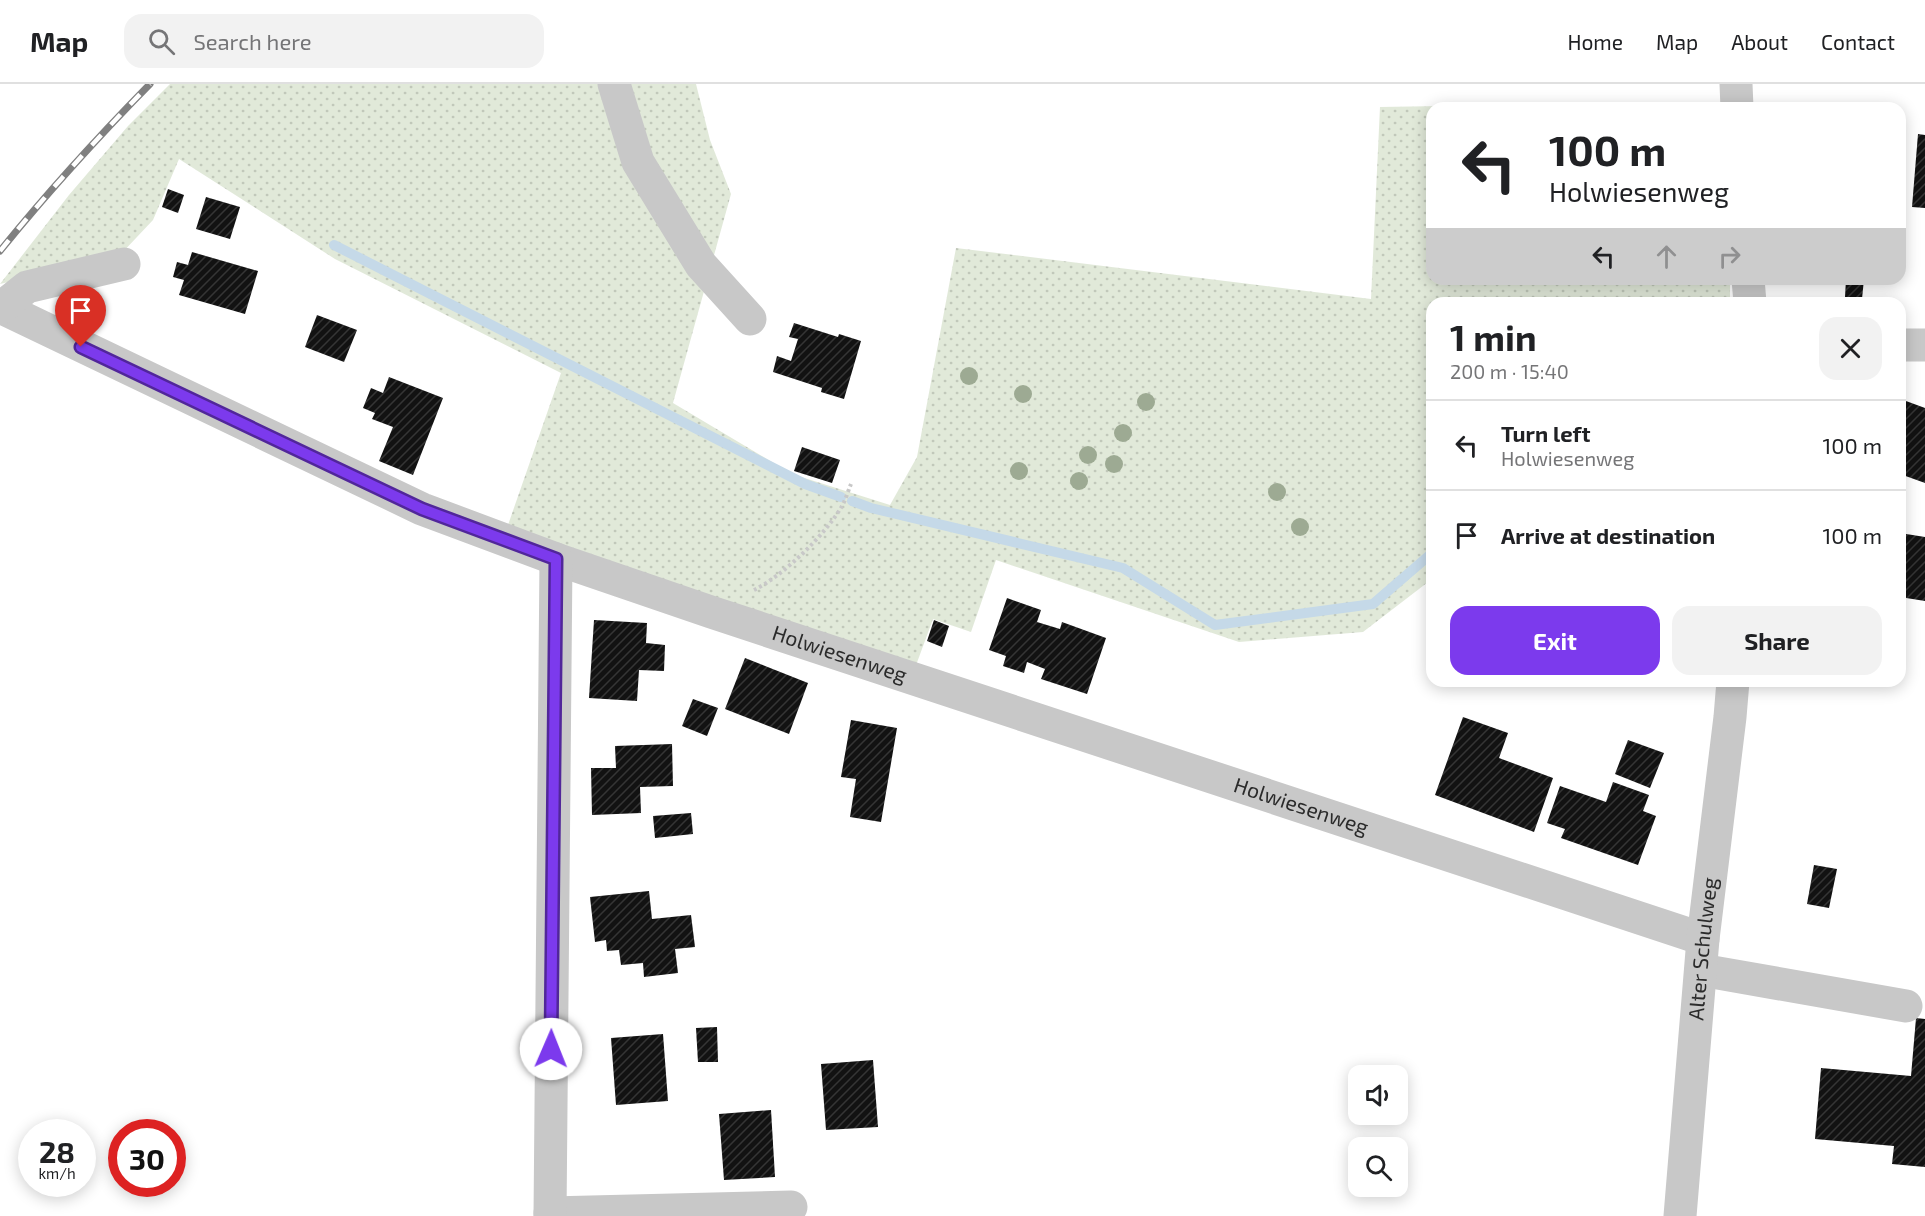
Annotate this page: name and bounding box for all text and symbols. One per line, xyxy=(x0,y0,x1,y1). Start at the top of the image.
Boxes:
search box xyxy=(124,14,544,68)
text: Map xyxy=(30,24,88,58)
icon: search xyxy=(145,25,178,58)
text: Search here xyxy=(193,28,312,54)
text: Home xyxy=(1567,29,1623,54)
text: Map xyxy=(1656,29,1698,54)
text: About xyxy=(1731,29,1788,54)
text: Contact xyxy=(1821,29,1895,54)
text: 100 m xyxy=(1549,124,1666,174)
icon: left xyxy=(1450,126,1528,204)
text: Holwiesenweg xyxy=(1549,175,1729,207)
icon: left xyxy=(1587,240,1620,273)
icon: ahead xyxy=(1650,240,1683,273)
icon: right xyxy=(1713,240,1746,273)
pin xyxy=(55,285,106,347)
icon: arrive xyxy=(64,294,97,327)
text: 1 min xyxy=(1450,315,1537,358)
button: close xyxy=(1819,317,1882,380)
text: 200 m · 15:40 xyxy=(1450,359,1569,383)
text: Turn left xyxy=(1501,420,1590,446)
icon: left xyxy=(1450,429,1483,462)
text: 100 m xyxy=(1823,432,1882,458)
text: Holwiesenweg xyxy=(1501,446,1634,470)
icon: arrive xyxy=(1450,519,1483,552)
text: Arrive at destination xyxy=(1501,522,1715,548)
text: 100 m xyxy=(1823,522,1882,548)
button: Exit xyxy=(1450,606,1660,675)
button: Share xyxy=(1672,606,1882,675)
street label: Holwiesenweg xyxy=(770,619,911,687)
street label: Holwiesenweg xyxy=(1231,771,1372,839)
street label: Alter Schulweg xyxy=(1682,876,1721,1021)
position arrow xyxy=(519,1017,583,1081)
map controls xyxy=(1348,1065,1408,1197)
button: sound xyxy=(1348,1065,1408,1125)
speed limit sign: 30 xyxy=(108,1119,186,1197)
text: 28 xyxy=(39,1133,75,1169)
button: search xyxy=(1348,1137,1408,1197)
text: km/h xyxy=(38,1164,76,1182)

